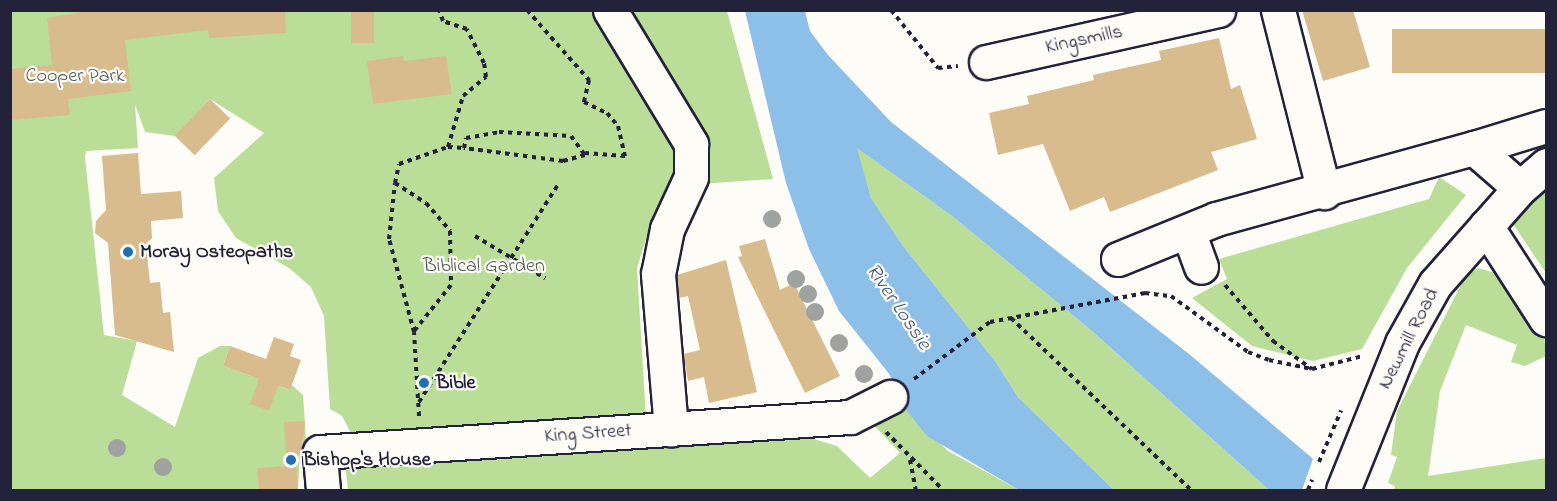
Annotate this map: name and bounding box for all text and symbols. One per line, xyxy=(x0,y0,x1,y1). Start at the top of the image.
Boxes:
street label: Kingsmills xyxy=(1043,20,1125,60)
park label: Cooper Park xyxy=(26,64,124,88)
place label: Moray Osteopaths xyxy=(140,240,293,264)
marker: Moray Osteopaths xyxy=(121,245,135,259)
park label: Biblical Garden xyxy=(423,254,545,278)
water label: River Lossie xyxy=(860,259,936,355)
street label: Newmill Road xyxy=(1373,285,1445,393)
place label: Bible xyxy=(436,371,475,395)
marker: Bible xyxy=(417,376,431,390)
street label: King Street xyxy=(543,419,633,449)
place label: Bishop's House xyxy=(303,448,431,472)
marker: Bishop's House xyxy=(284,453,298,467)

